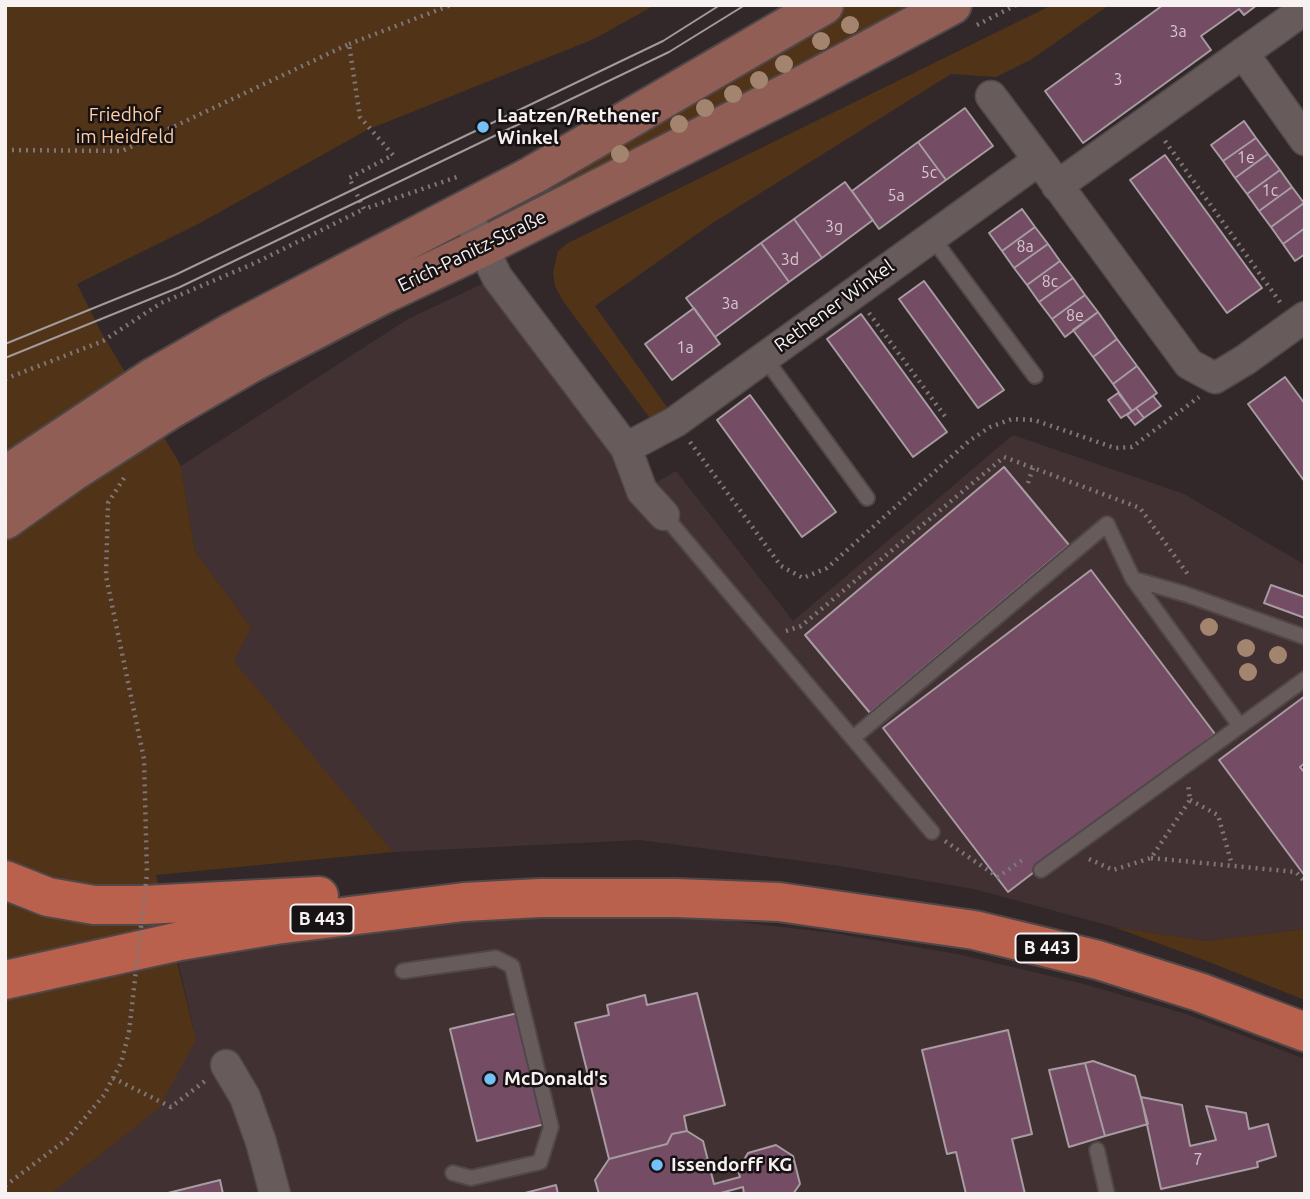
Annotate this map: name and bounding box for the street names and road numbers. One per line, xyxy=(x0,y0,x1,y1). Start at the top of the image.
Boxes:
street label: Erich-Panitz-Straße xyxy=(394,205,550,297)
street label: Rethener Winkel xyxy=(770,255,898,357)
road number: B 443 xyxy=(290,904,354,934)
road number: B 443 xyxy=(1016,933,1078,962)

